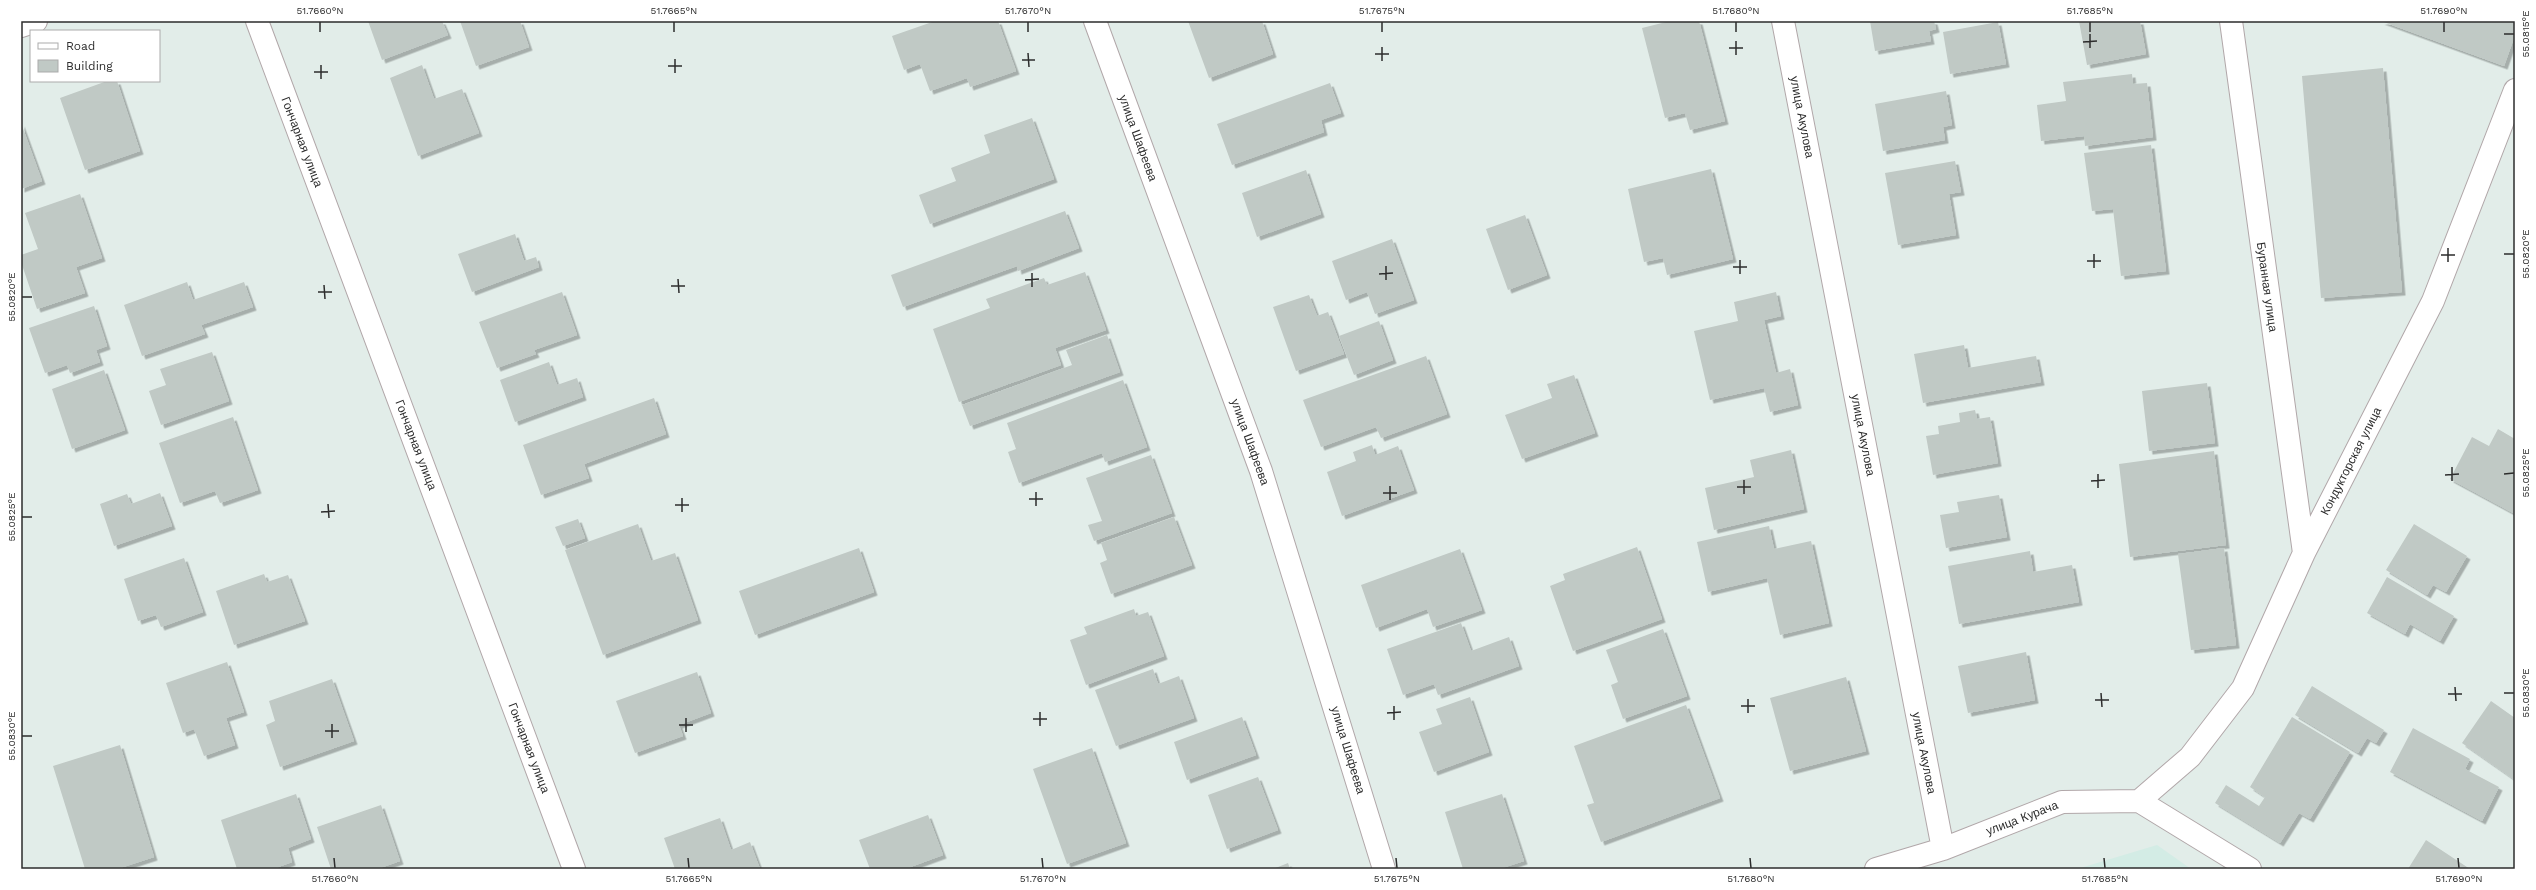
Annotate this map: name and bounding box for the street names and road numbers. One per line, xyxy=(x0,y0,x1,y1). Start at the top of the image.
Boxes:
street label: улица Акулова xyxy=(1787,75,1817,159)
street label: улица Шафеева xyxy=(1116,93,1160,183)
street label: Гончарная улица xyxy=(278,95,326,189)
street label: Буранная улица xyxy=(2254,241,2280,333)
street label: улица Акулова xyxy=(1848,393,1878,477)
street label: улица Шафеева xyxy=(1228,397,1272,487)
street label: Гончарная улица xyxy=(392,398,440,492)
street label: Кондукторская улица xyxy=(2318,404,2384,517)
street label: Гончарная улица xyxy=(505,701,553,795)
street label: улица Шафеева xyxy=(1328,704,1368,796)
street label: улица Акулова xyxy=(1909,711,1939,795)
street label: улица Курача xyxy=(1984,798,2060,838)

